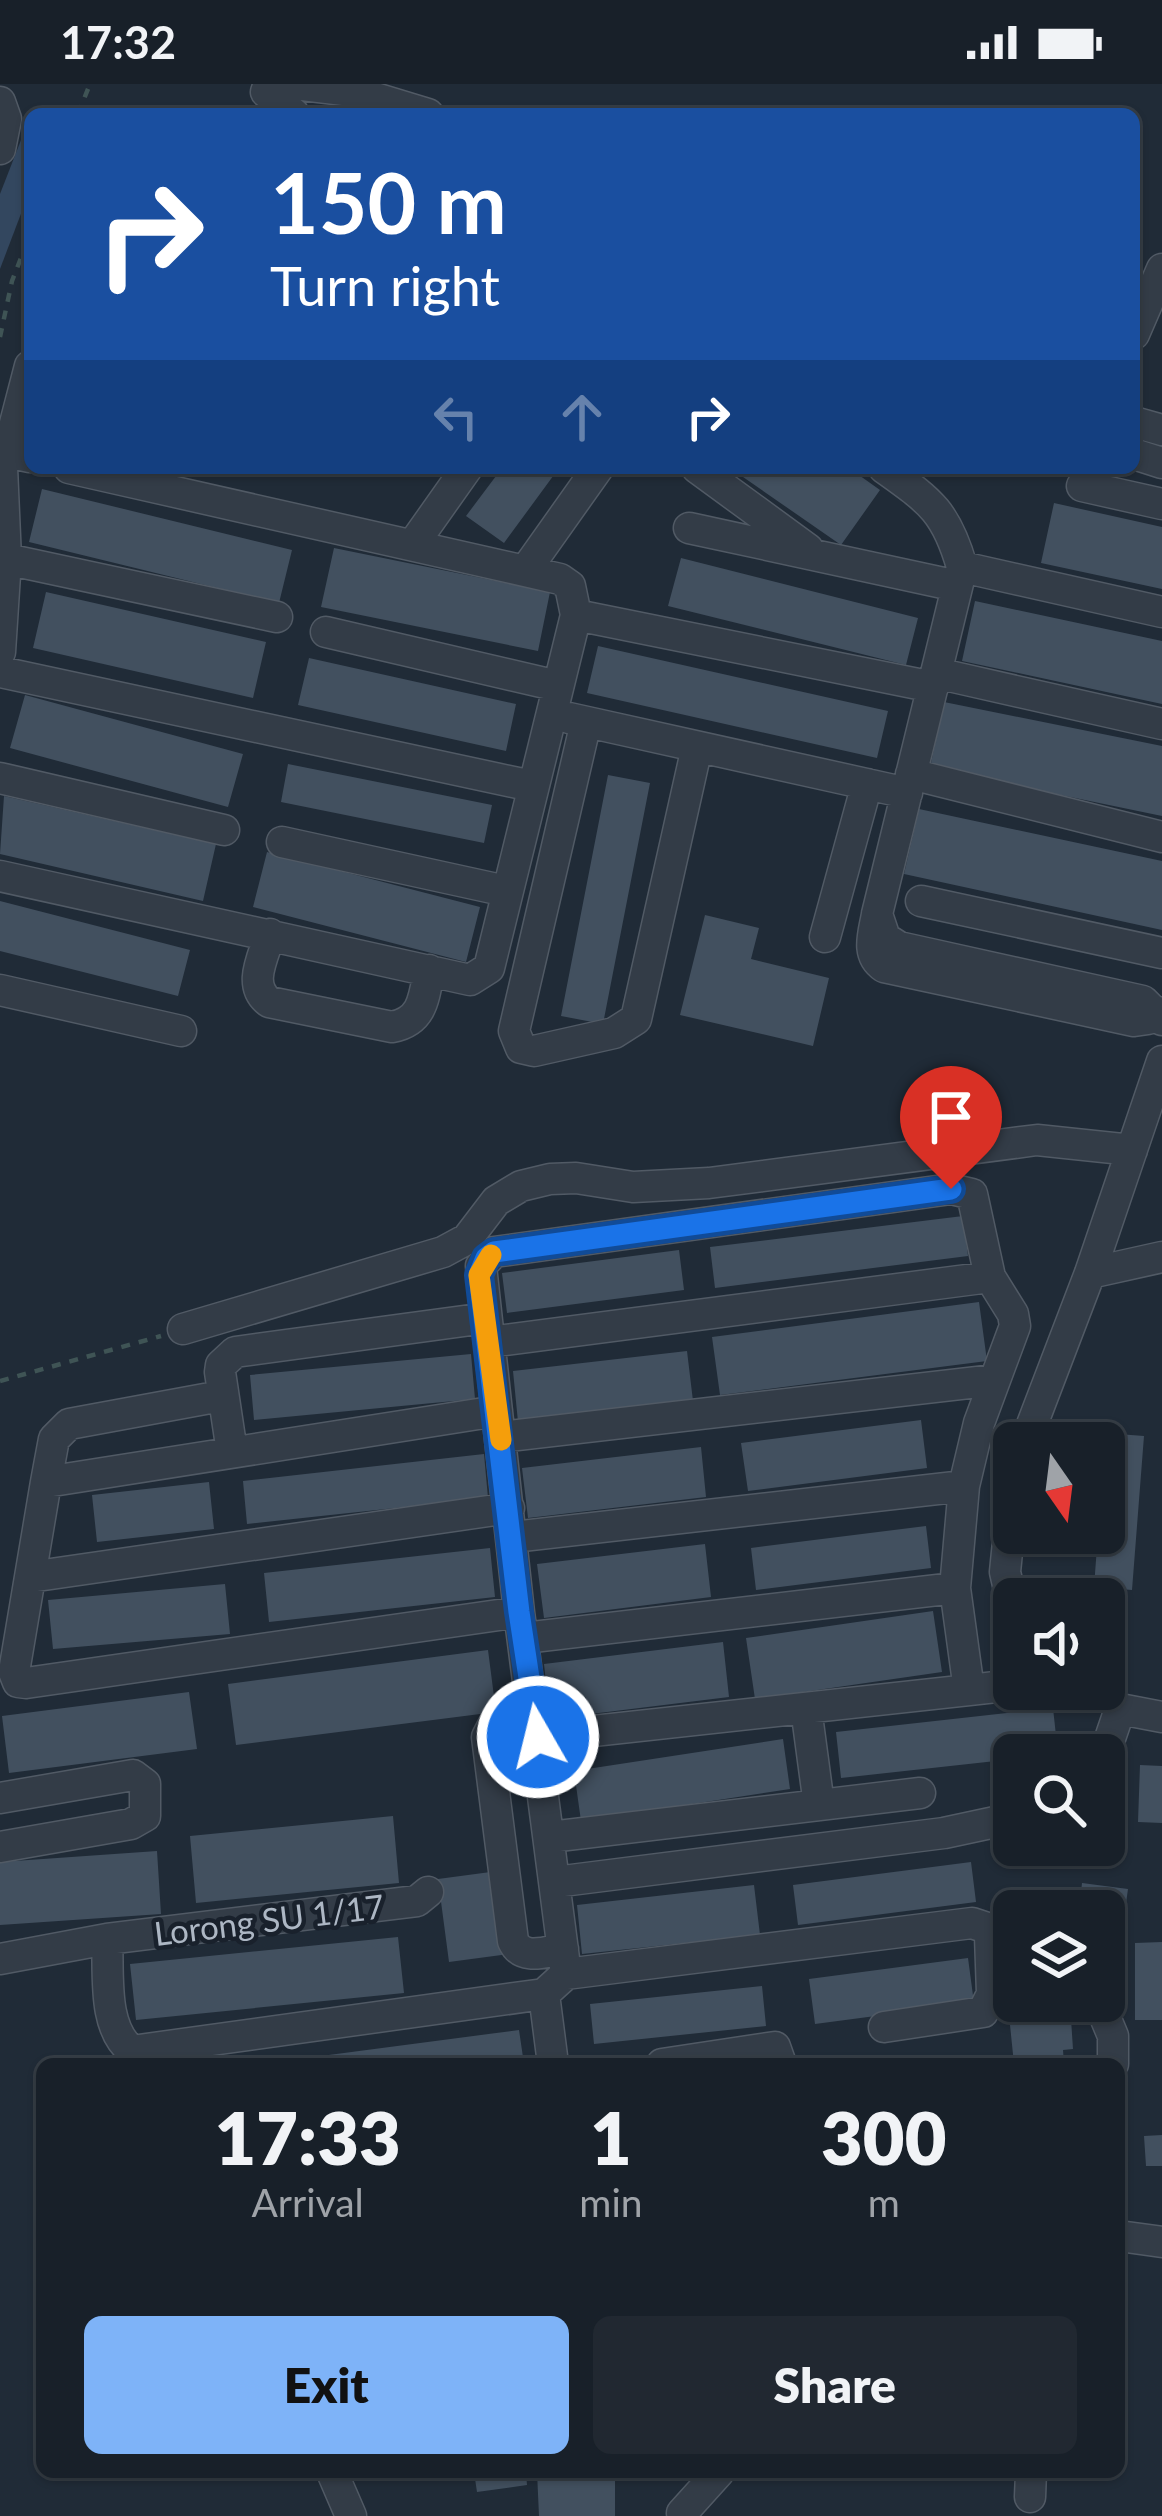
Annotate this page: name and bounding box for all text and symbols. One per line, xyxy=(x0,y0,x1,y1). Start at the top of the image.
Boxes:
text: 17:32 xyxy=(60,15,176,69)
text: 150 m xyxy=(270,151,507,252)
icon: right xyxy=(72,156,228,312)
text: Turn right xyxy=(270,253,500,318)
icon: left xyxy=(423,384,489,450)
icon: ahead xyxy=(549,384,615,450)
icon: right xyxy=(675,384,741,450)
pin xyxy=(900,1066,1002,1189)
icon: arrive xyxy=(918,1084,984,1150)
north arrow xyxy=(993,1422,1125,1554)
map controls xyxy=(993,1422,1125,2022)
button: sound xyxy=(993,1578,1125,1710)
position arrow xyxy=(475,1674,601,1800)
button: search xyxy=(993,1734,1125,1866)
street label: Lorong SU 1/17 xyxy=(152,1885,386,1953)
button: layers xyxy=(993,1890,1125,2022)
text: 17:33 xyxy=(215,2094,401,2180)
text: 1 xyxy=(590,2094,632,2180)
text: 300 xyxy=(821,2094,946,2180)
text: Arrival xyxy=(251,2179,364,2225)
text: min xyxy=(579,2179,643,2225)
text: m xyxy=(868,2179,900,2225)
button: Exit xyxy=(84,2316,569,2454)
button: Share xyxy=(593,2316,1077,2454)

